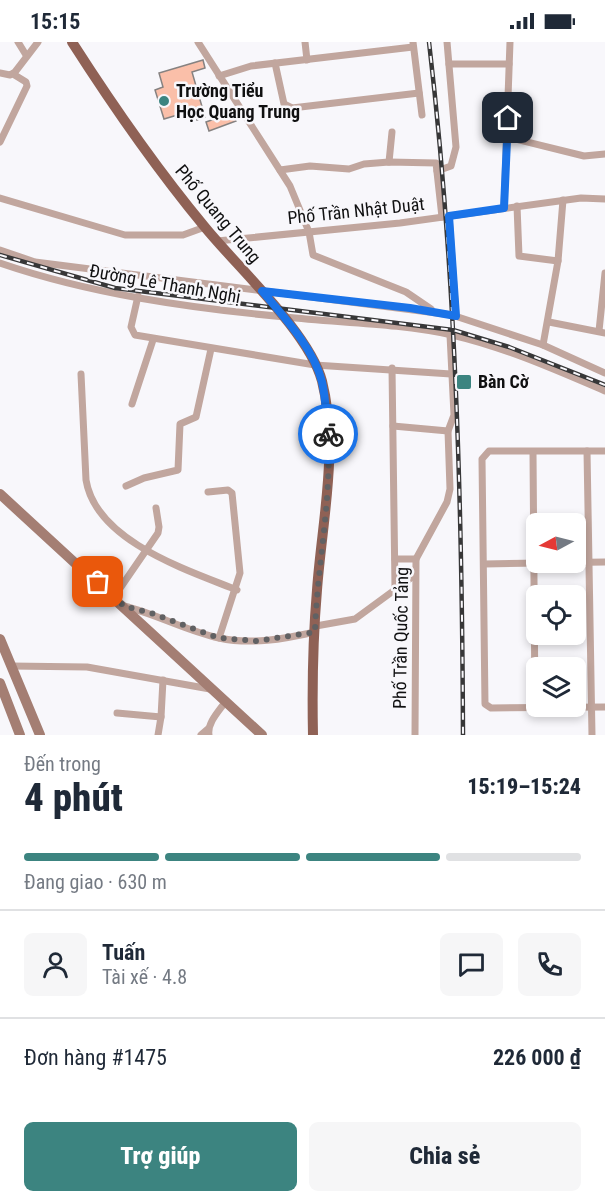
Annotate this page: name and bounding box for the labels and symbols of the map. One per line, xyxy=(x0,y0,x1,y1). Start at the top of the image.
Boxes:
place label: Trường Tiểu Học Quang Trung xyxy=(176,80,300,122)
pin xyxy=(482,92,533,143)
marker: Trường Tiểu Học Quang Trung xyxy=(157,94,171,108)
street label: Phố Quang Trung xyxy=(171,160,266,267)
street label: Phố Trần Nhật Duật xyxy=(286,193,425,228)
street label: Đường Lê Thanh Nghị xyxy=(88,260,242,307)
place label: Bàn Cờ xyxy=(478,371,530,392)
marker: Bàn Cờ xyxy=(455,373,473,391)
courier xyxy=(298,404,358,464)
north arrow xyxy=(526,513,586,573)
pin xyxy=(72,556,123,607)
street label: Phố Trần Quốc Tảng xyxy=(389,567,412,709)

